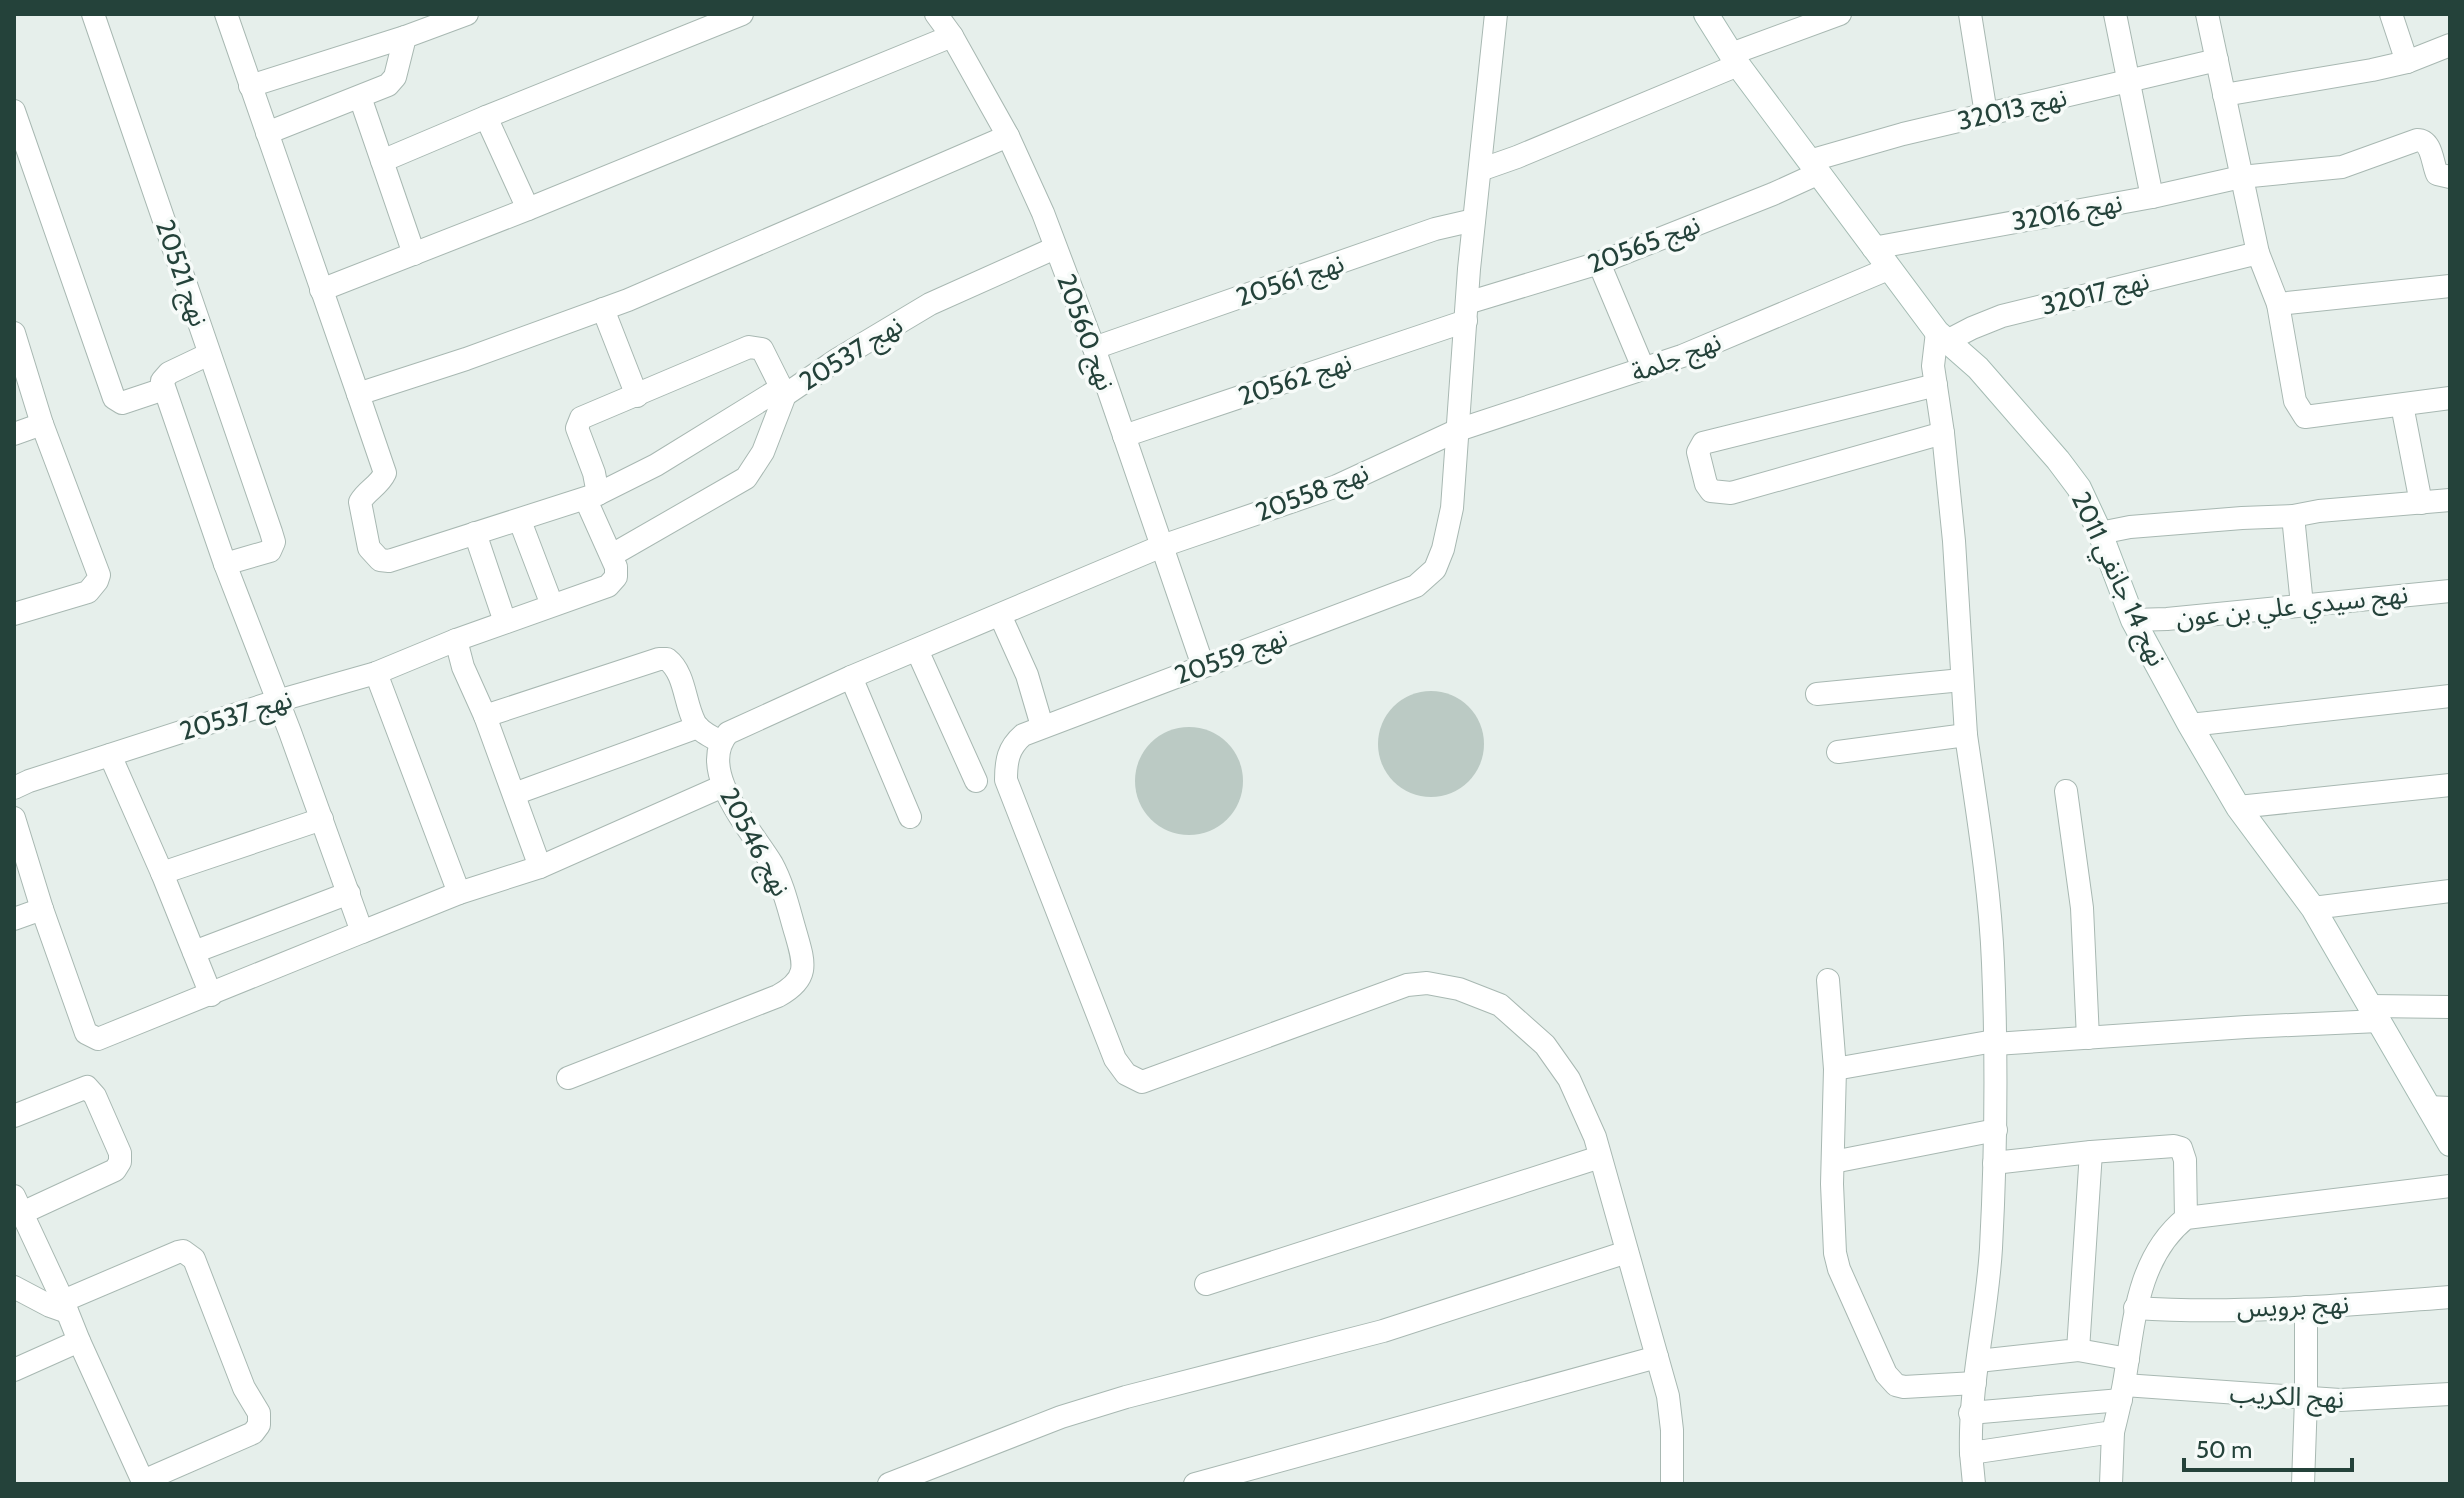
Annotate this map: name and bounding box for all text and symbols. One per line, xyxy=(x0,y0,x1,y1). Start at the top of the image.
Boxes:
street label: نهج 32013 xyxy=(1954,81,2071,141)
street label: نهج 32016 xyxy=(2009,187,2126,241)
street label: نهج 20565 xyxy=(1583,208,1706,284)
street label: نهج 20521 xyxy=(145,215,215,332)
street label: نهج 20561 xyxy=(1232,247,1349,317)
street label: نهج 32017 xyxy=(2038,264,2153,326)
street label: نهج 20560 xyxy=(1046,269,1122,396)
street label: نهج 20537 xyxy=(793,309,911,401)
street label: نهج جلمة xyxy=(1627,325,1727,392)
street label: نهج 20562 xyxy=(1234,346,1357,416)
street label: نهج 20558 xyxy=(1251,456,1375,532)
street label: نهج 14 جانفي 2011 xyxy=(2061,487,2173,673)
street label: نهج سيدي علي بن عون xyxy=(2174,578,2410,638)
street label: نهج 20559 xyxy=(1170,621,1293,695)
street label: نهج 20537 xyxy=(176,683,297,751)
street label: نهج 20546 xyxy=(710,782,797,904)
street label: نهج برويس xyxy=(2236,1288,2350,1328)
street label: نهج الكريب xyxy=(2229,1377,2345,1419)
scale bar xyxy=(2184,1422,2352,1472)
text: 50 m xyxy=(2196,1435,2252,1464)

